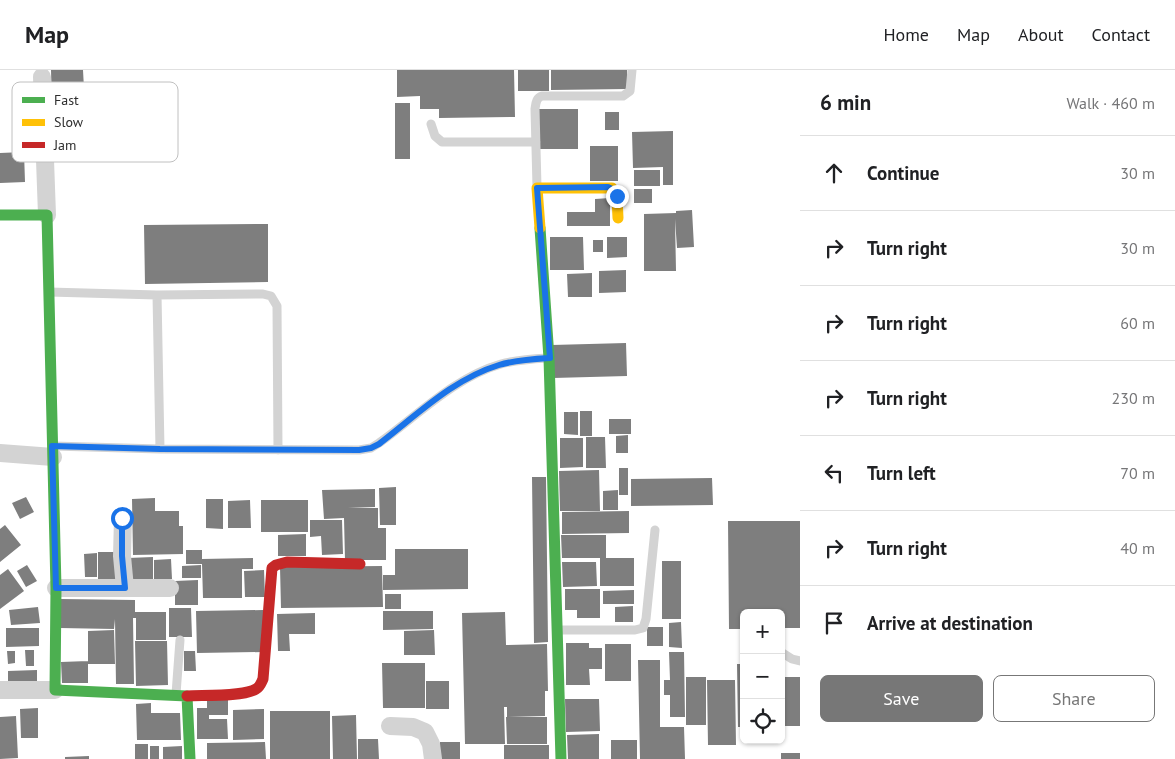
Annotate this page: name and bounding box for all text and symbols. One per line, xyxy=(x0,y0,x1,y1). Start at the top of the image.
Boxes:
text: Map xyxy=(25,19,69,50)
text: Home xyxy=(883,23,929,46)
text: Map xyxy=(957,23,990,46)
text: About xyxy=(1018,23,1064,46)
text: Contact xyxy=(1092,23,1150,46)
legend xyxy=(12,82,178,162)
text: 6 min xyxy=(820,89,871,116)
text: Fast xyxy=(54,91,79,109)
text: Walk · 460 m xyxy=(1066,93,1155,113)
text: Slow xyxy=(54,113,84,131)
text: Jam xyxy=(53,136,76,154)
icon: ahead xyxy=(820,159,848,187)
text: Continue xyxy=(867,161,939,185)
text: 30 m xyxy=(1120,163,1155,183)
route end xyxy=(606,185,629,208)
icon: right xyxy=(820,234,848,262)
text: Turn right xyxy=(867,236,947,260)
text: 30 m xyxy=(1120,238,1155,258)
icon: right xyxy=(820,309,848,337)
text: Turn right xyxy=(867,311,947,335)
text: 60 m xyxy=(1120,313,1155,333)
icon: right xyxy=(820,384,848,412)
text: Turn right xyxy=(867,386,947,410)
text: 230 m xyxy=(1112,388,1155,408)
icon: left xyxy=(820,459,848,487)
text: Turn left xyxy=(867,461,936,485)
text: 70 m xyxy=(1120,463,1155,483)
route start xyxy=(111,507,134,530)
icon: right xyxy=(820,534,848,562)
text: Turn right xyxy=(867,536,947,560)
text: 40 m xyxy=(1120,538,1155,558)
map controls xyxy=(740,609,785,744)
button: + xyxy=(740,609,785,654)
icon: arrive xyxy=(820,609,848,637)
text: Arrive at destination xyxy=(867,611,1033,635)
button: − xyxy=(740,654,785,699)
button: Save xyxy=(820,675,983,722)
button: Share xyxy=(993,675,1155,722)
button: locate xyxy=(740,699,785,744)

